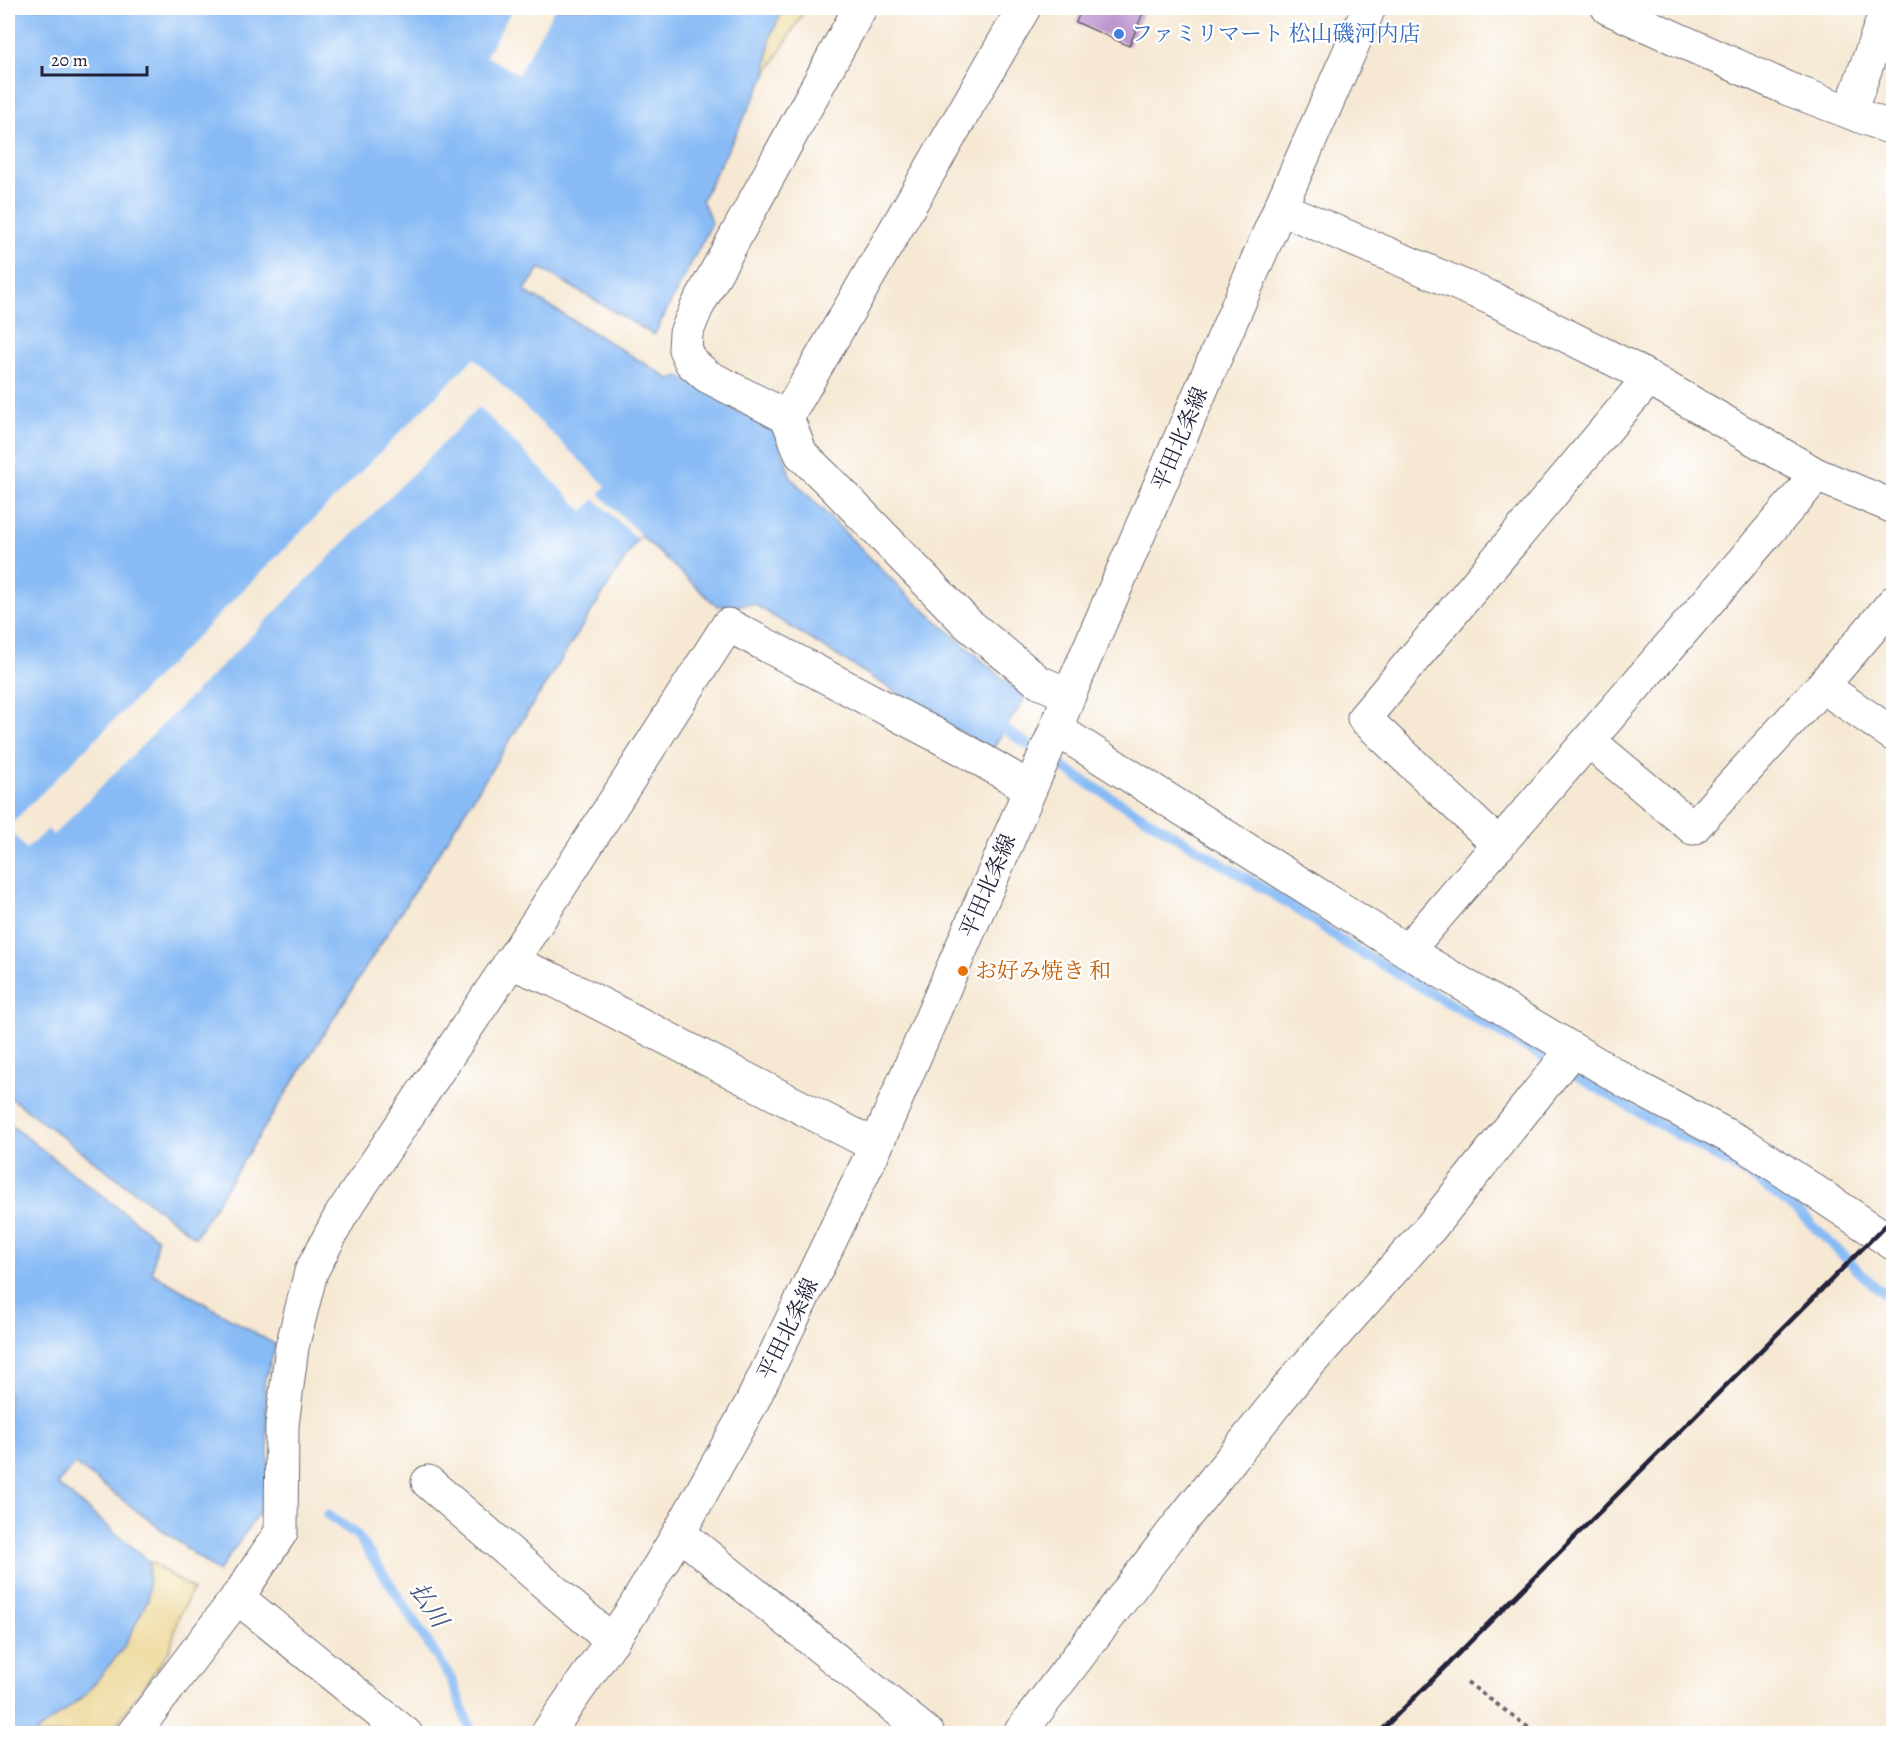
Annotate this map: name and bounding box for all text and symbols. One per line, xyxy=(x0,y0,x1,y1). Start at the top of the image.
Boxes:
place label: ファミリマート 松山磯河内店 xyxy=(1131,19,1420,49)
marker: ファミリマート 松山磯河内店 xyxy=(1112,27,1126,41)
scale bar xyxy=(42,39,147,77)
text: 20 m xyxy=(51,48,88,72)
street label: 平田北条線 xyxy=(1145,383,1215,495)
street label: 平田北条線 xyxy=(953,830,1023,942)
place label: お好み焼き 和 xyxy=(975,956,1111,986)
marker: お好み焼き 和 xyxy=(956,964,970,978)
street label: 平田北条線 xyxy=(750,1273,826,1385)
water label: 払川 xyxy=(403,1576,457,1636)

